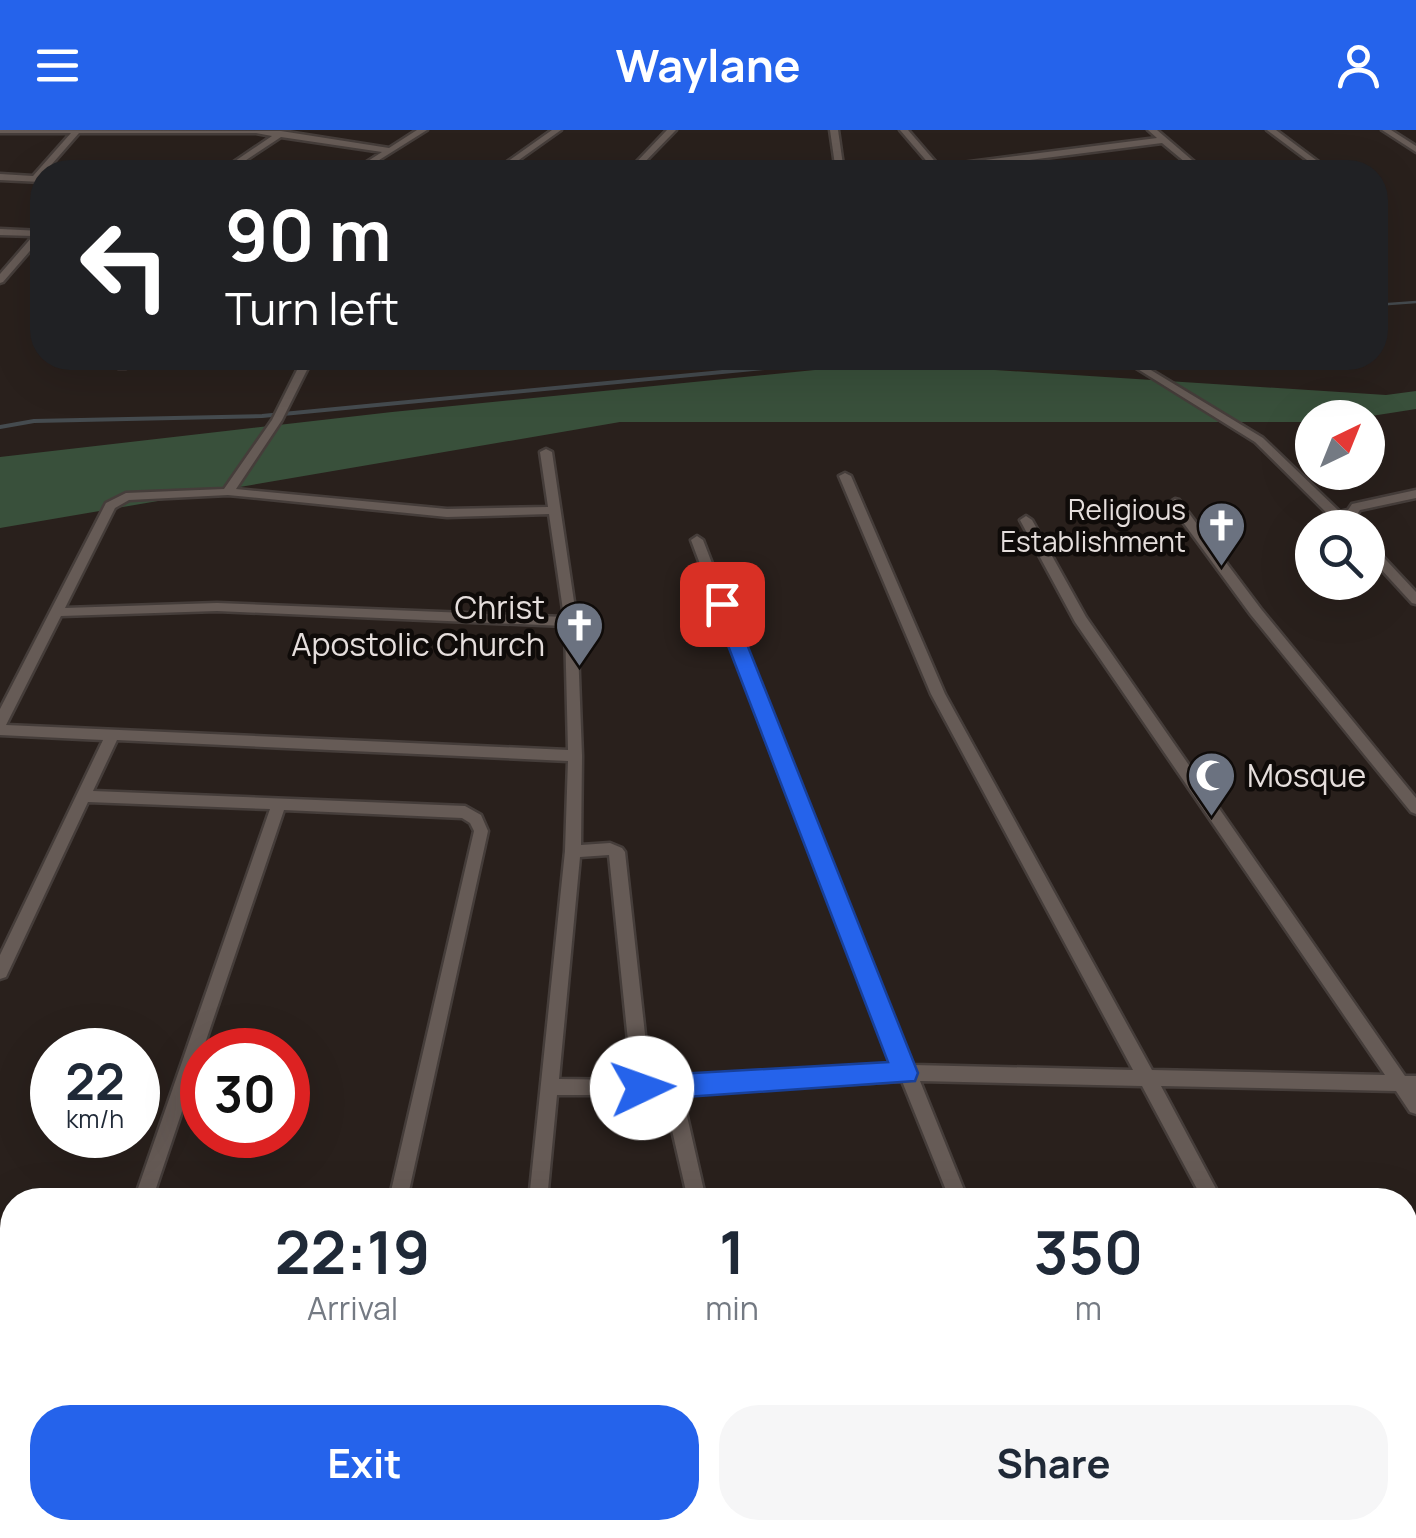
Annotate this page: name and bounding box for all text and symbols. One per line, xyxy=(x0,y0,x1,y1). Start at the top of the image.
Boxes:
text: Waylane xyxy=(615,34,801,96)
icon: menu xyxy=(30,38,85,93)
icon: person xyxy=(1331,38,1386,93)
text: 90 m xyxy=(225,186,392,282)
icon: left xyxy=(60,200,190,330)
text: Turn left xyxy=(225,277,399,339)
north arrow xyxy=(1295,400,1385,490)
map controls xyxy=(1295,400,1385,600)
place label: Religious Establishment xyxy=(1000,490,1186,560)
church icon: Religious Establishment xyxy=(1195,500,1247,568)
button: search xyxy=(1295,510,1385,600)
pin xyxy=(680,562,765,647)
icon: arrive xyxy=(695,577,750,632)
place label: Christ Apostolic Church xyxy=(291,585,545,666)
church icon: Christ Apostolic Church xyxy=(554,600,606,668)
mosque icon: Mosque xyxy=(1186,750,1238,818)
place label: Mosque xyxy=(1247,753,1366,797)
speed limit sign: 30 xyxy=(180,1028,310,1158)
position arrow xyxy=(590,1036,694,1140)
text: 22 xyxy=(65,1047,125,1115)
text: km/h xyxy=(66,1101,124,1136)
text: 22:19 xyxy=(275,1210,430,1292)
text: 1 xyxy=(719,1210,745,1292)
text: 350 xyxy=(1034,1210,1143,1292)
text: Arrival xyxy=(307,1286,398,1330)
text: min xyxy=(705,1286,759,1330)
text: m xyxy=(1075,1286,1102,1330)
button: Exit xyxy=(30,1405,699,1520)
button: Share xyxy=(719,1405,1388,1520)

